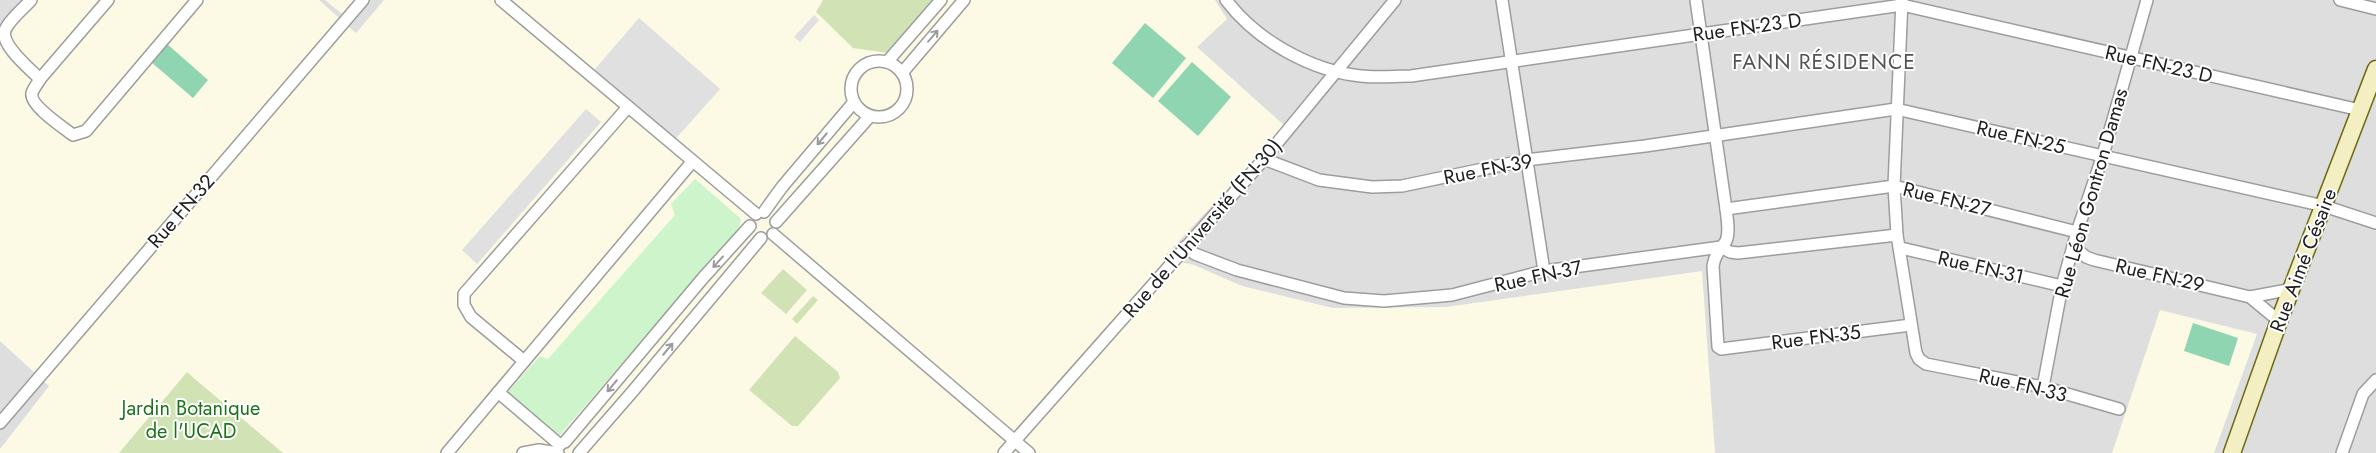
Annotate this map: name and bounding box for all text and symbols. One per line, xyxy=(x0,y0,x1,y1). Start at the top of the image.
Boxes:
street label: Rue FN-23 D xyxy=(1691,6,1803,49)
one-way arrow xyxy=(927,30,939,43)
street label: Rue FN-23 D xyxy=(2102,38,2216,91)
district label: FANN RÉSIDENCE xyxy=(1732,47,1916,77)
street label: Rue Léon Gontron Damas xyxy=(2048,85,2135,301)
street label: Rue FN-25 xyxy=(1974,113,2068,162)
one-way arrow xyxy=(817,132,828,145)
street label: Rue de l'Université (FN-30) xyxy=(1116,132,1289,324)
street label: Rue FN-39 xyxy=(1441,147,1535,192)
street label: Rue FN-32 xyxy=(141,168,222,255)
street label: Rue FN-27 xyxy=(1900,175,1994,225)
street label: Rue Aimé Césaire xyxy=(2263,184,2344,336)
street label: Rue FN-31 xyxy=(1935,244,2027,291)
street label: Rue FN-29 xyxy=(2112,251,2207,300)
street label: Rue FN-37 xyxy=(1492,253,1585,300)
one-way arrow xyxy=(712,255,723,268)
street label: Rue FN-35 xyxy=(1770,318,1862,357)
one-way arrow xyxy=(662,343,673,356)
street label: Rue FN-33 xyxy=(1976,361,2070,410)
one-way arrow xyxy=(607,379,618,392)
park label: Jardin Botanique de l'UCAD xyxy=(119,394,260,446)

